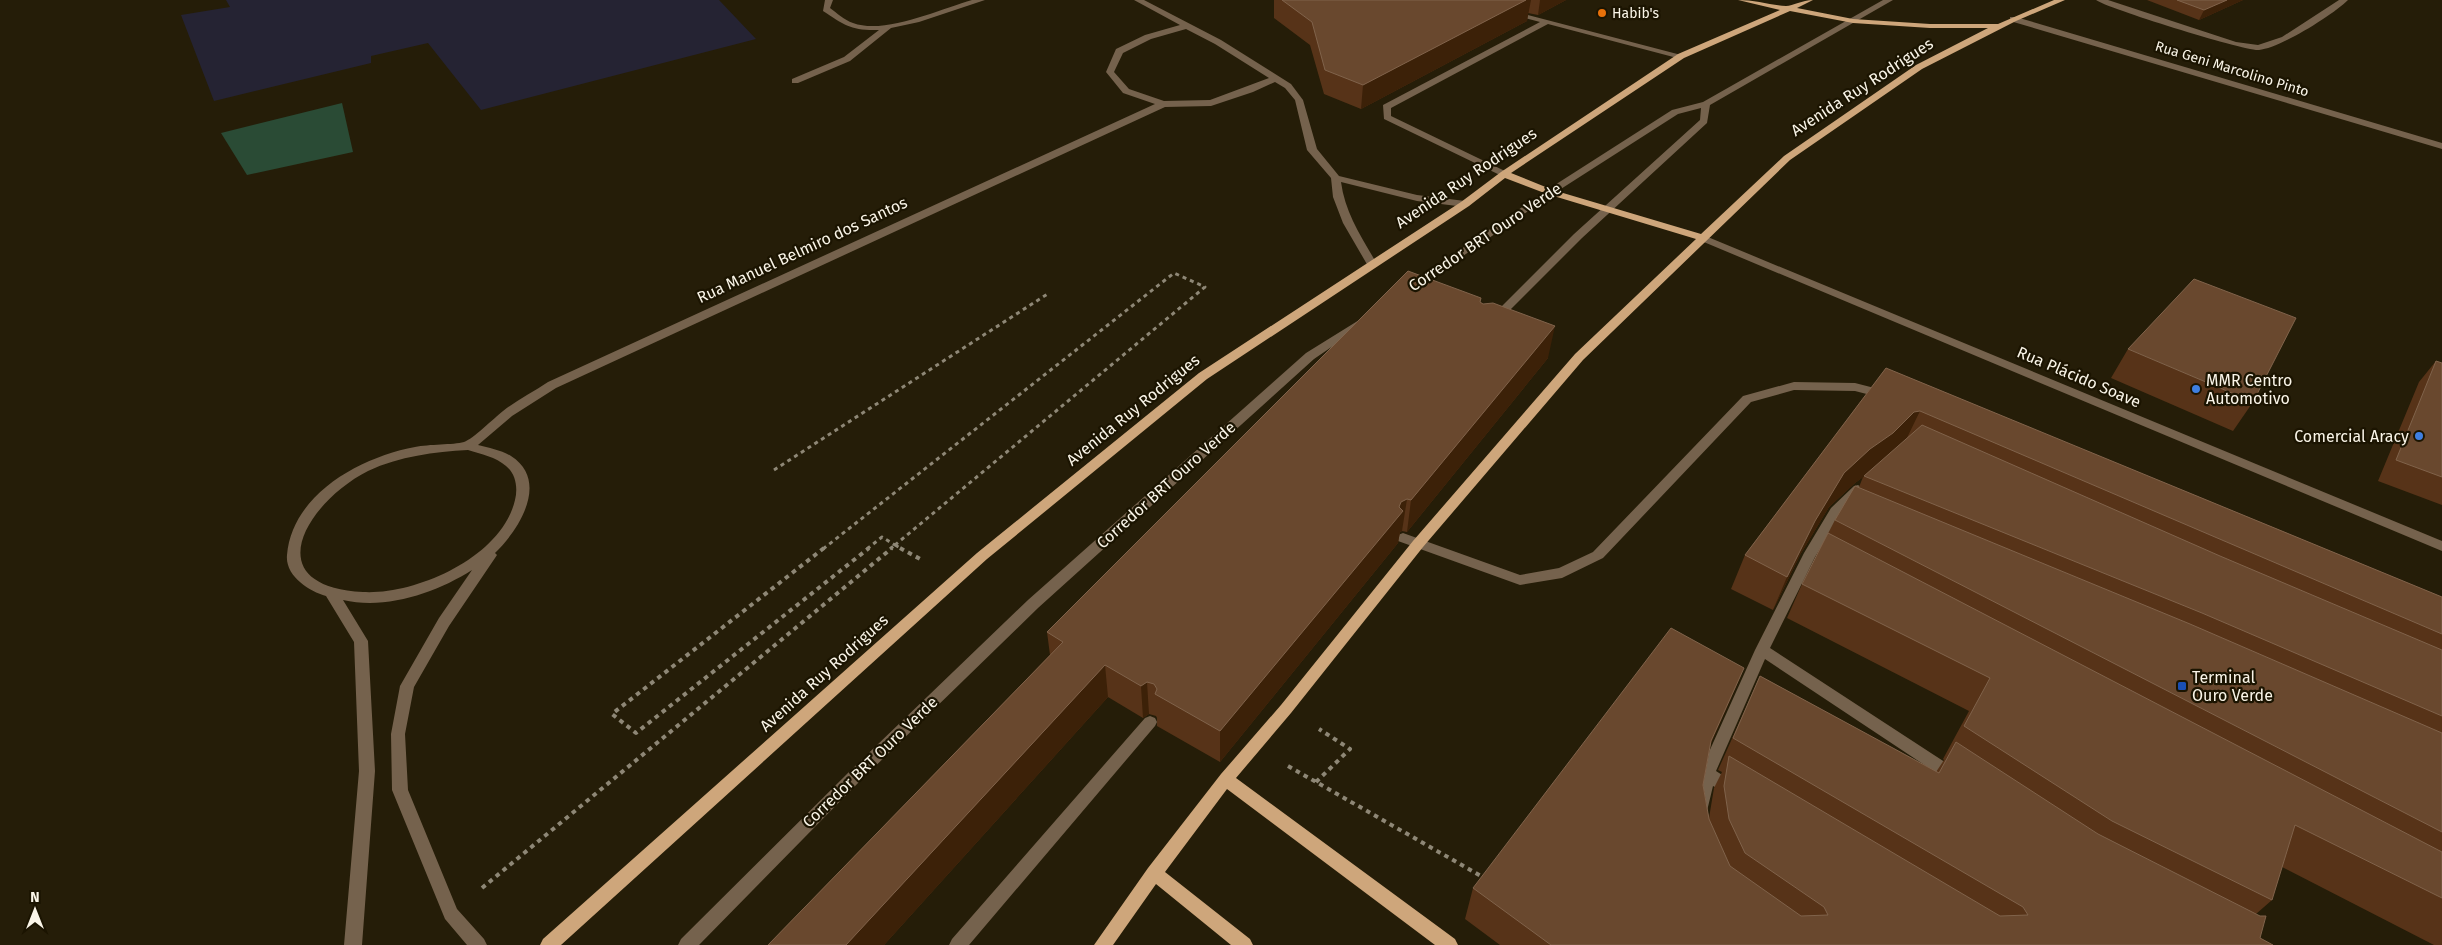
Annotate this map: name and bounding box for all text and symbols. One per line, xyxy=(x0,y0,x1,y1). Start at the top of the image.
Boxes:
place label: Habib's xyxy=(1612,5,1660,22)
marker: Habib's xyxy=(1596,7,1608,19)
street label: Avenida Ruy Rodrigues xyxy=(1787,34,1937,140)
street label: Rua Geni Marcolino Pinto xyxy=(2153,38,2311,100)
street label: Avenida Ruy Rodrigues xyxy=(1392,124,1540,232)
street label: Corredor BRT Ouro Verde xyxy=(1405,179,1565,295)
street label: Rua Manuel Belmiro dos Santos xyxy=(694,193,910,307)
street label: Rua Plácido Soave xyxy=(2014,342,2144,412)
street label: Avenida Ruy Rodrigues xyxy=(1063,350,1203,470)
place label: MMR Centro Automotivo xyxy=(2206,371,2292,408)
marker: MMR Centro Automotivo xyxy=(2190,383,2202,395)
street label: Corredor BRT Ouro Verde xyxy=(1093,418,1239,552)
place label: Comercial Aracy xyxy=(2294,427,2409,446)
marker: Comercial Aracy xyxy=(2413,430,2425,442)
street label: Avenida Ruy Rodrigues xyxy=(756,610,892,736)
place label: Terminal Ouro Verde xyxy=(2192,668,2273,705)
marker: Terminal Ouro Verde xyxy=(2176,680,2188,692)
street label: Corredor BRT Ouro Verde xyxy=(799,693,941,831)
north arrow xyxy=(10,885,60,935)
text: N xyxy=(30,889,40,906)

